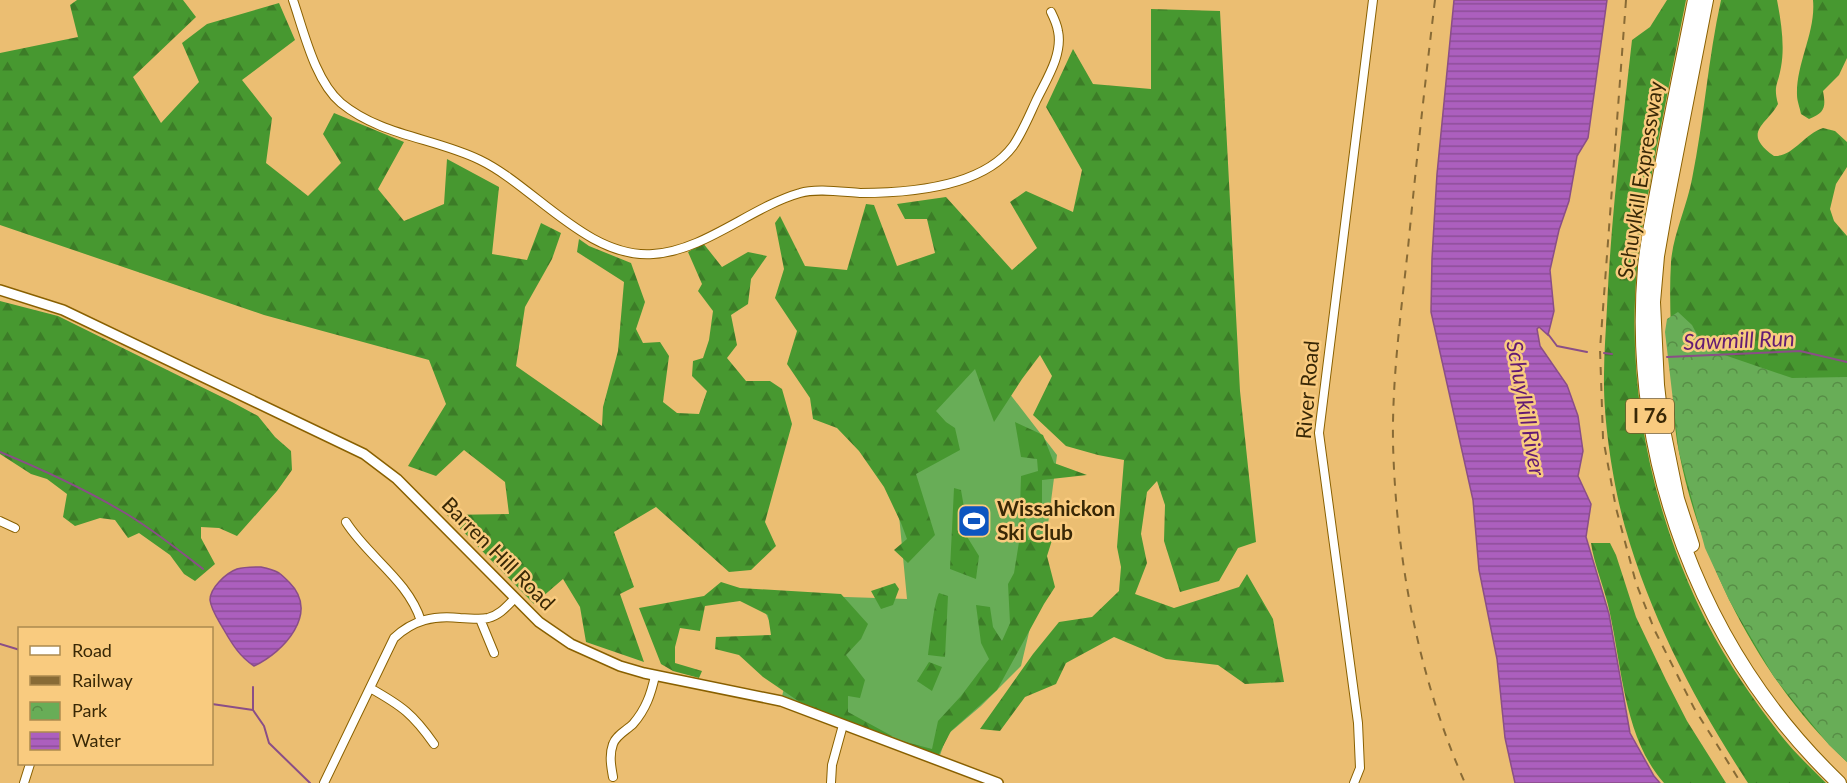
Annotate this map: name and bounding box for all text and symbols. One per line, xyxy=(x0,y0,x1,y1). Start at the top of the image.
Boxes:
street label: Schuylkill Expressway xyxy=(1612,79,1668,280)
water label: Sawmill Run xyxy=(1683,324,1795,355)
water label: Schuylkill River xyxy=(1501,338,1552,478)
street label: River Road xyxy=(1290,340,1323,440)
road number: I 76 xyxy=(1626,399,1674,433)
street label: Barren Hill Road xyxy=(437,491,561,615)
place label: Wissahickon Ski Club xyxy=(997,495,1115,544)
sports icon: Wissahickon Ski Club xyxy=(956,503,992,539)
legend xyxy=(18,627,213,765)
text: Road xyxy=(72,639,112,661)
text: Railway xyxy=(72,669,133,691)
text: Park xyxy=(72,699,108,721)
text: Water xyxy=(72,729,121,751)

